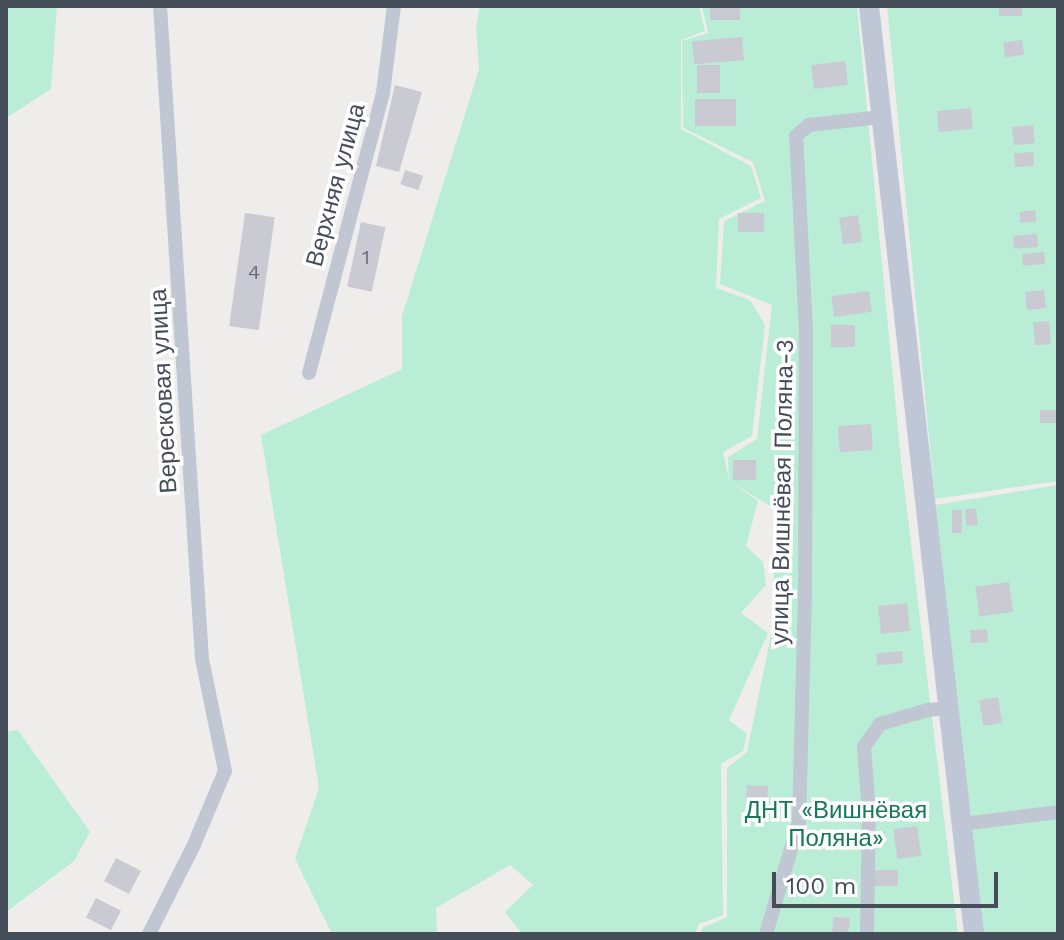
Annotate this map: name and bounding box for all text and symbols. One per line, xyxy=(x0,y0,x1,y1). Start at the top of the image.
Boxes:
street label: Верхняя улица xyxy=(300,100,372,270)
house number: 1 xyxy=(362,245,370,269)
house number: 4 xyxy=(248,260,260,284)
street label: Вересковая улица xyxy=(144,288,184,494)
street label: улица Вишнёвая Поляна-3 xyxy=(766,339,800,645)
park label: ДНТ «Вишнёвая Поляна» xyxy=(745,797,927,853)
scale bar xyxy=(776,856,1002,906)
text: 100 m xyxy=(786,872,856,900)

